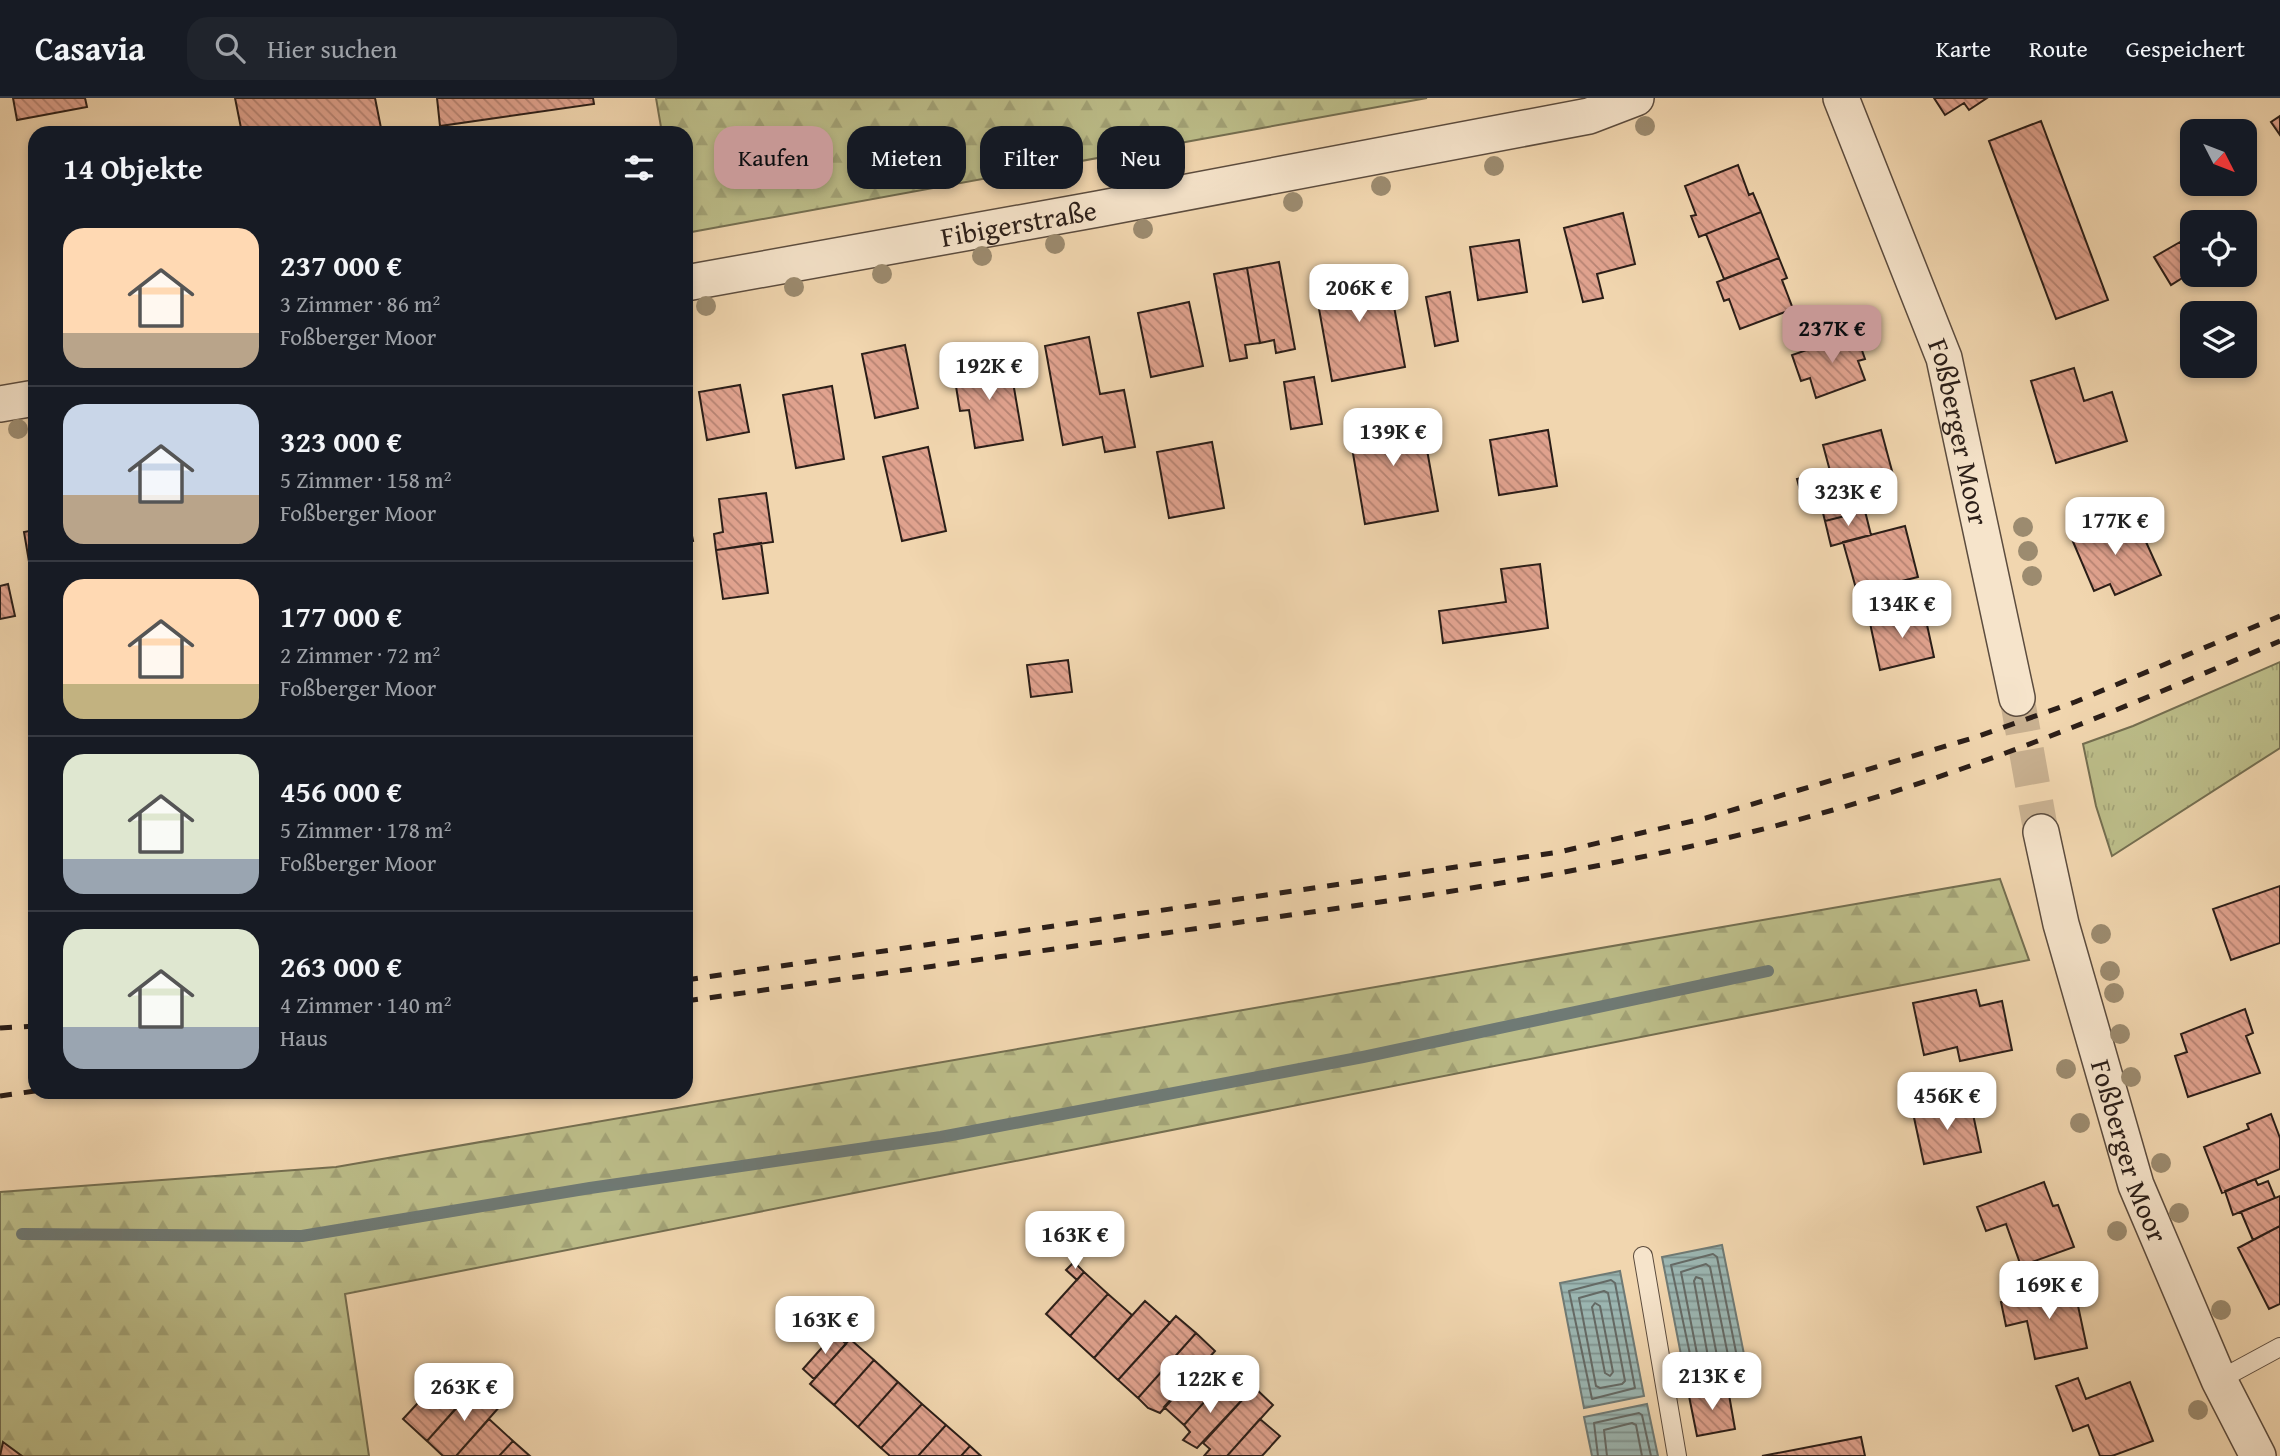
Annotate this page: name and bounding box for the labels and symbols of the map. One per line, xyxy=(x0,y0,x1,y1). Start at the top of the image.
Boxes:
north arrow xyxy=(2180,119,2258,196)
street label: Fibigerstraße xyxy=(937,189,1100,257)
pin: 206K € xyxy=(1302,264,1416,324)
pin: 237K € xyxy=(1775,306,1889,365)
street label: Foßberger Moor xyxy=(1918,332,2000,529)
pin: 192K € xyxy=(932,342,1046,402)
pin: 139K € xyxy=(1336,408,1450,468)
pin: 323K € xyxy=(1791,468,1905,528)
pin: 177K € xyxy=(2058,498,2172,557)
pin: 134K € xyxy=(1845,580,1959,640)
street label: Foßberger Moor xyxy=(2081,1054,2179,1249)
pin: 456K € xyxy=(1890,1072,2004,1132)
pin: 163K € xyxy=(1018,1212,1132,1271)
pin: 169K € xyxy=(1992,1262,2106,1321)
pin: 163K € xyxy=(768,1296,882,1356)
pin: 213K € xyxy=(1655,1352,1769,1412)
pin: 122K € xyxy=(1153,1356,1267,1415)
pin: 263K € xyxy=(407,1364,521,1423)

